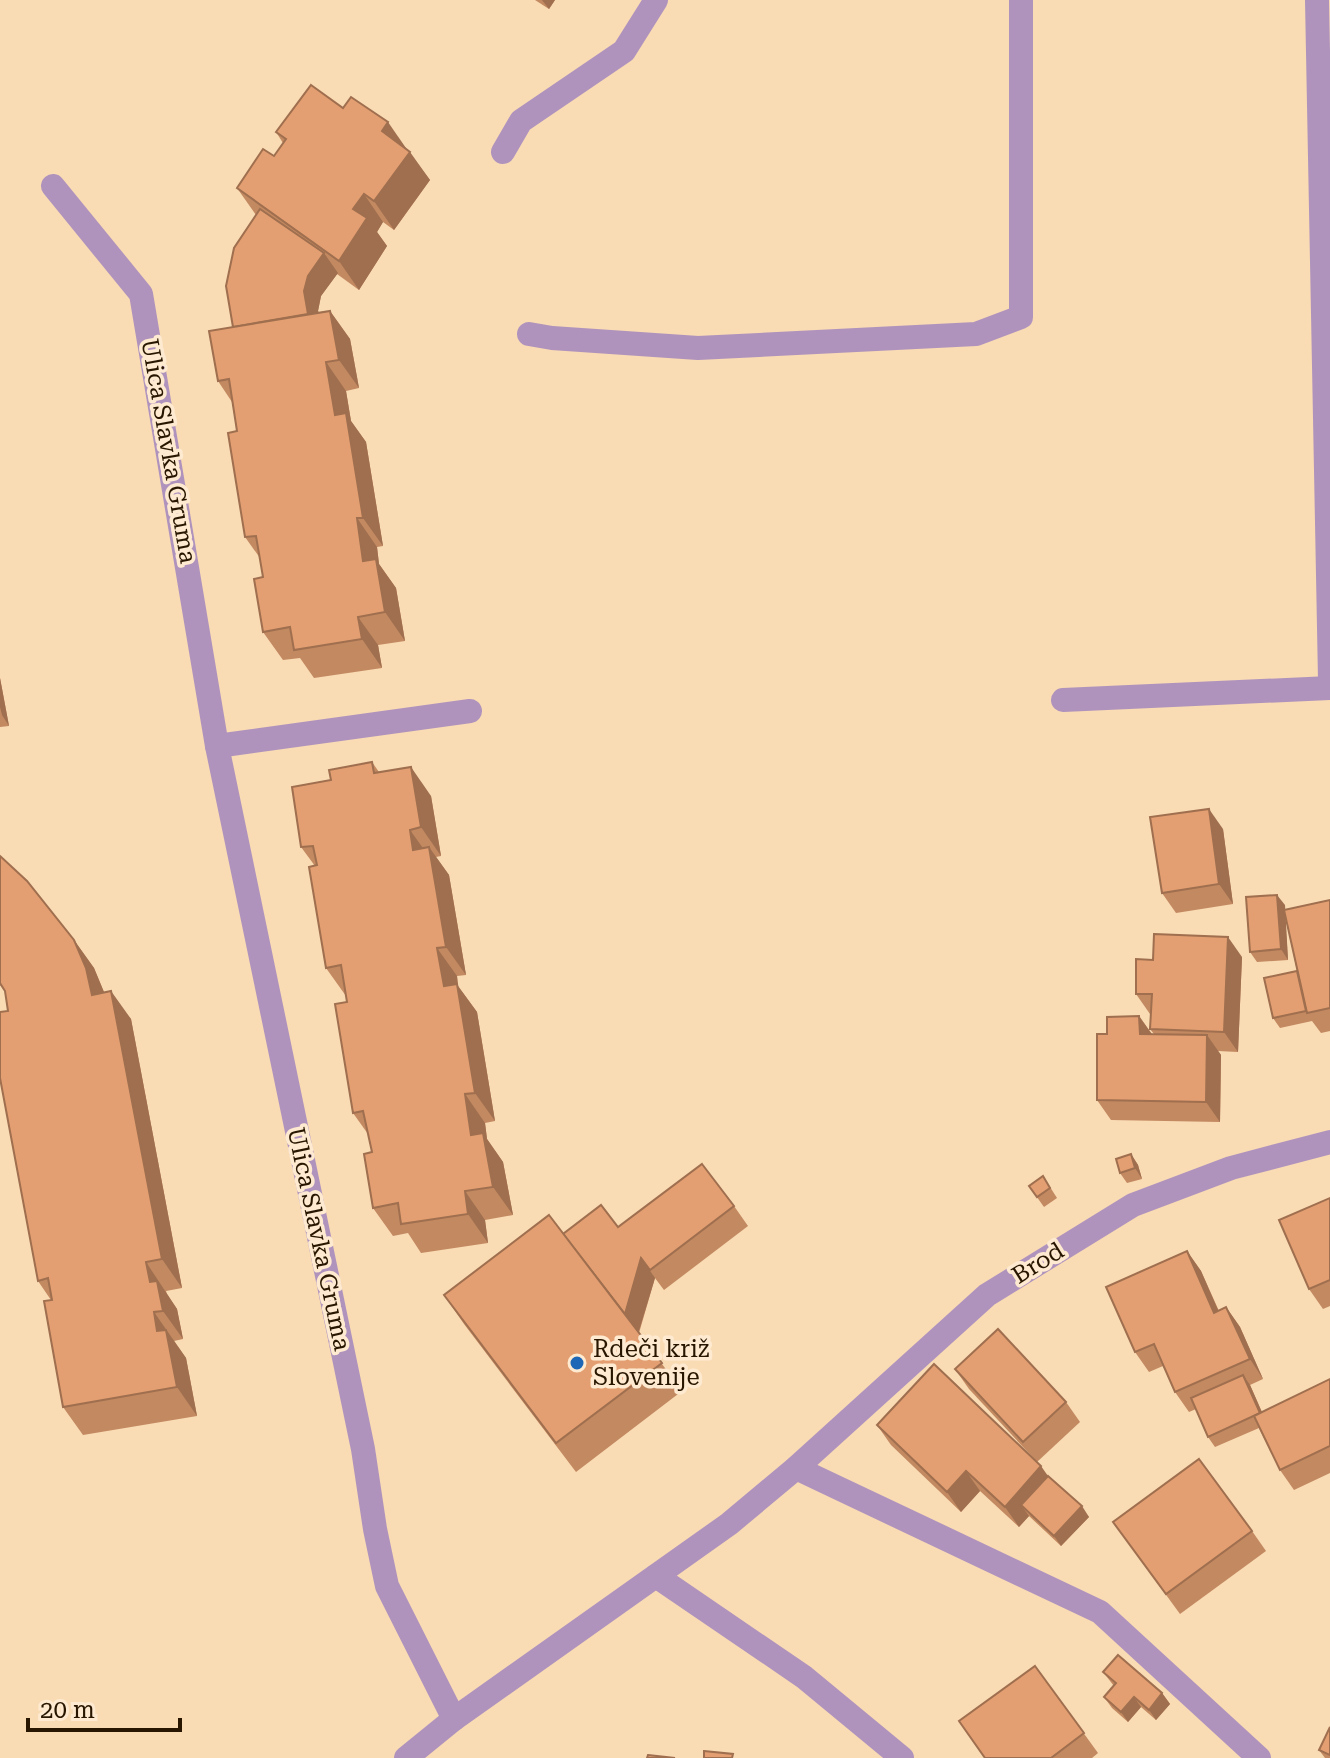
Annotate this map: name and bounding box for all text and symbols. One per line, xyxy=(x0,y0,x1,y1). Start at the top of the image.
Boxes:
street label: Ulica Slavka Gruma xyxy=(135,337,203,565)
street label: Ulica Slavka Gruma xyxy=(282,1125,356,1353)
street label: Brod xyxy=(1007,1236,1069,1290)
place label: Rdeči križ Slovenije xyxy=(593,1335,709,1391)
marker: Rdeči križ Slovenije xyxy=(568,1354,586,1372)
scale bar xyxy=(28,1682,180,1732)
text: 20 m xyxy=(40,1696,95,1724)

